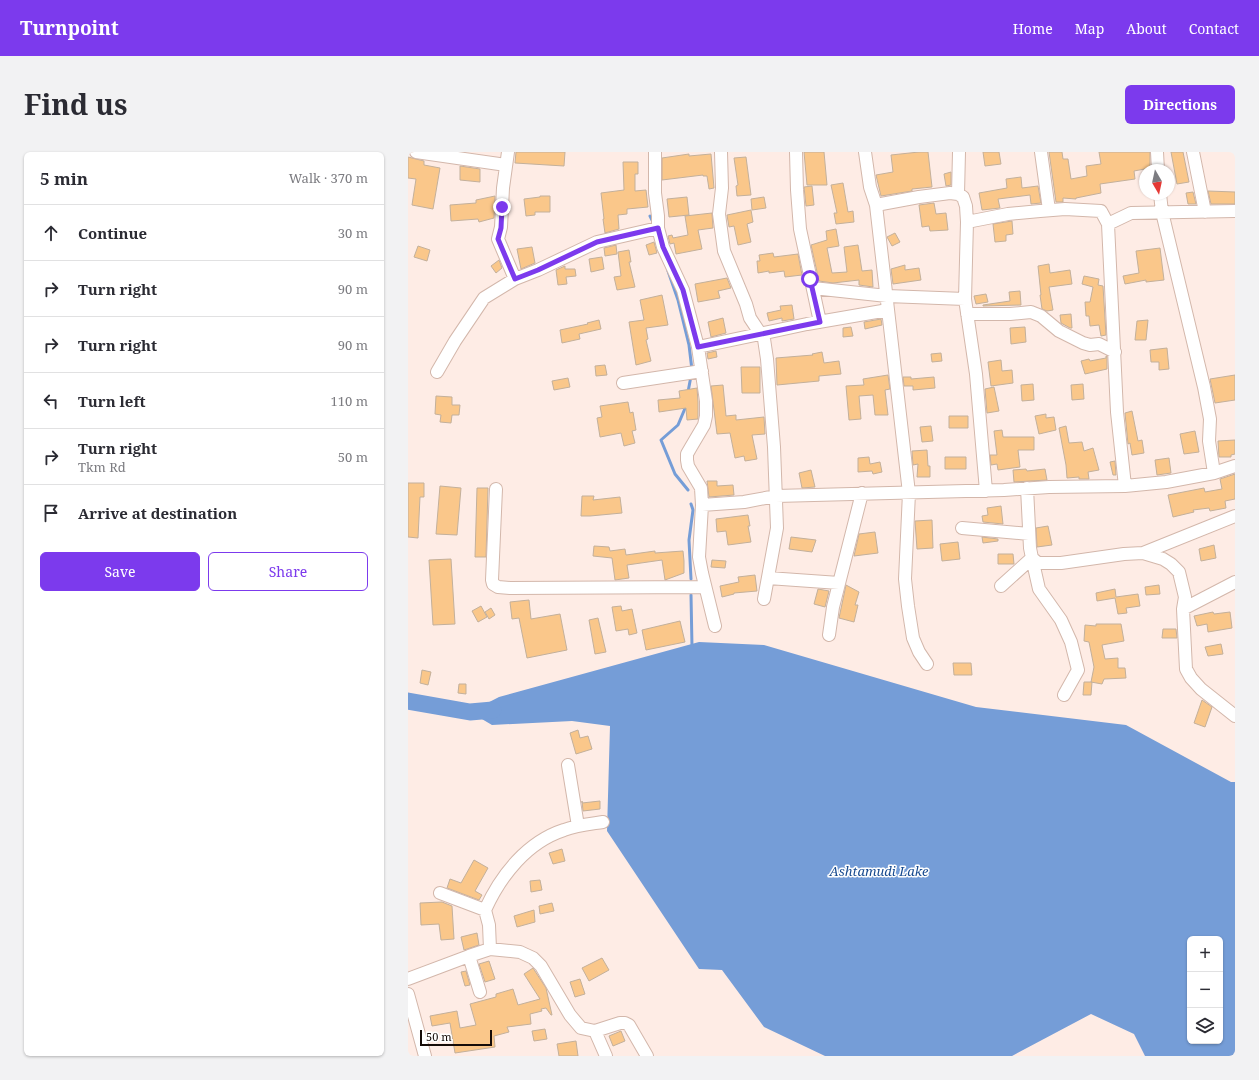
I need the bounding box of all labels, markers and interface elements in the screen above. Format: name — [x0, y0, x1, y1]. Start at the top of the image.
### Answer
text: Turnpoint — [20, 15, 119, 41]
text: Home — [1013, 19, 1053, 38]
text: Map — [1075, 19, 1104, 38]
text: About — [1126, 19, 1167, 38]
text: Contact — [1189, 19, 1239, 38]
text: Find us — [24, 85, 128, 123]
button: Directions — [1125, 85, 1235, 124]
north arrow — [1139, 164, 1175, 200]
text: 5 min — [40, 167, 88, 190]
text: Walk · 370 m — [289, 169, 368, 187]
route end — [493, 198, 511, 216]
icon: ahead — [40, 222, 62, 244]
text: Continue — [78, 223, 147, 243]
text: 30 m — [338, 224, 368, 242]
route start — [801, 270, 819, 288]
icon: right — [40, 278, 62, 300]
text: Turn right — [78, 279, 157, 299]
text: 90 m — [338, 280, 368, 298]
icon: right — [40, 334, 62, 356]
text: Turn right — [78, 335, 157, 355]
text: 90 m — [338, 336, 368, 354]
icon: left — [40, 390, 62, 412]
text: Turn left — [78, 391, 146, 411]
text: 110 m — [331, 392, 368, 410]
text: Turn right — [78, 438, 157, 458]
icon: right — [40, 446, 62, 468]
text: 50 m — [338, 448, 368, 466]
text: Tkm Rd — [78, 458, 126, 476]
icon: arrive — [40, 502, 62, 524]
text: Arrive at destination — [78, 503, 237, 523]
button: Save — [40, 552, 200, 591]
button: Share — [208, 552, 368, 591]
water label: Ashtamudi Lake — [829, 862, 929, 880]
map controls — [1187, 936, 1223, 1044]
button: + — [1187, 936, 1223, 972]
button: − — [1187, 972, 1223, 1008]
button: layers — [1187, 1008, 1223, 1044]
scale bar — [420, 1028, 492, 1047]
text: 50 m — [426, 1029, 452, 1044]

